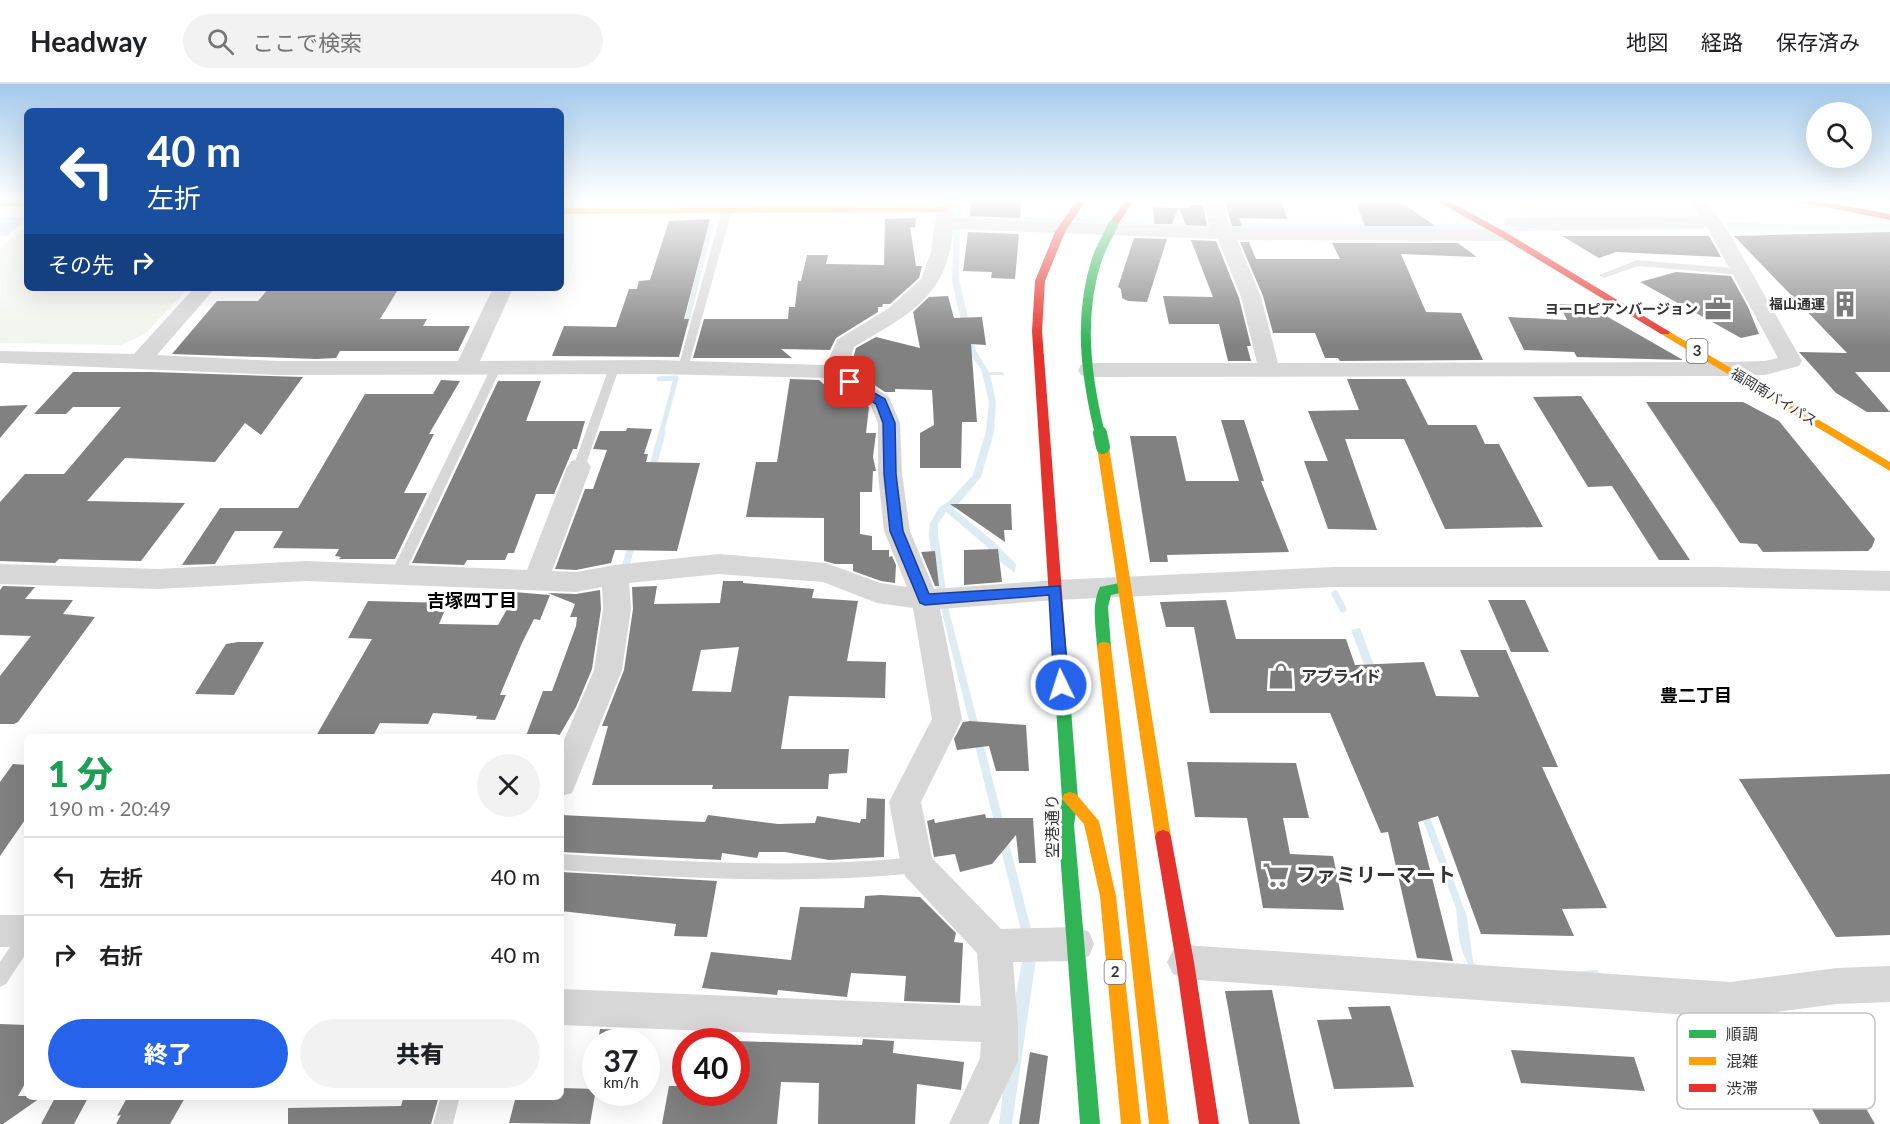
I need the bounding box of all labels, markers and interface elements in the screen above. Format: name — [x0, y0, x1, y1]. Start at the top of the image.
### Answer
search box — [183, 14, 603, 68]
text: Headway — [30, 24, 147, 58]
icon: search — [204, 25, 237, 58]
text: ここで検索 — [252, 29, 362, 56]
text: 地図 — [1626, 29, 1668, 54]
text: 経路 — [1701, 29, 1743, 54]
text: 保存済み — [1776, 29, 1860, 54]
map controls — [1806, 102, 1872, 168]
button: search — [1806, 102, 1872, 168]
text: 40 m — [147, 126, 241, 176]
icon: left — [48, 132, 126, 210]
text: 左折 — [147, 181, 201, 214]
icon: right — [126, 246, 159, 279]
text: その先 — [48, 251, 114, 278]
building icon: 福山通運 — [1830, 289, 1860, 319]
office icon: ヨーロピアンバージョン — [1703, 294, 1733, 324]
place label: 福山通運 — [1769, 295, 1825, 312]
place label: ヨーロピアンバージョン — [1545, 300, 1698, 317]
road number: 3 — [1686, 339, 1708, 363]
pin — [824, 356, 875, 407]
street label: 福岡南バイパス — [1728, 364, 1821, 429]
icon: arrive — [833, 365, 866, 398]
district label: 吉塚四丁目 — [427, 589, 517, 611]
position arrow — [1029, 653, 1093, 717]
shop icon: アプライド — [1266, 661, 1296, 691]
place label: アプライド — [1301, 666, 1381, 685]
district label: 豊二丁目 — [1660, 684, 1732, 706]
text: 1 分 — [48, 751, 113, 795]
button: close — [477, 754, 540, 817]
street label: 空港通り — [1042, 794, 1061, 858]
text: 190 m · 20:49 — [48, 796, 171, 820]
icon: left — [48, 860, 81, 893]
supermarket icon: ファミリーマート — [1261, 860, 1291, 890]
place label: ファミリーマート — [1296, 862, 1456, 886]
text: 40 m — [491, 863, 540, 890]
text: 左折 — [99, 864, 143, 891]
icon: right — [48, 938, 81, 971]
text: 40 m — [491, 941, 540, 968]
text: 右折 — [99, 942, 143, 969]
road number: 2 — [1104, 960, 1126, 984]
legend — [1677, 1013, 1875, 1109]
button: 終了 — [48, 1019, 288, 1088]
button: 共有 — [300, 1019, 540, 1088]
text: 順調 — [1726, 1024, 1758, 1043]
speed limit sign: 40 — [672, 1028, 750, 1106]
text: 37 — [604, 1042, 638, 1078]
text: 混雑 — [1726, 1051, 1758, 1070]
text: km/h — [603, 1073, 639, 1091]
text: 渋滞 — [1726, 1078, 1758, 1097]

